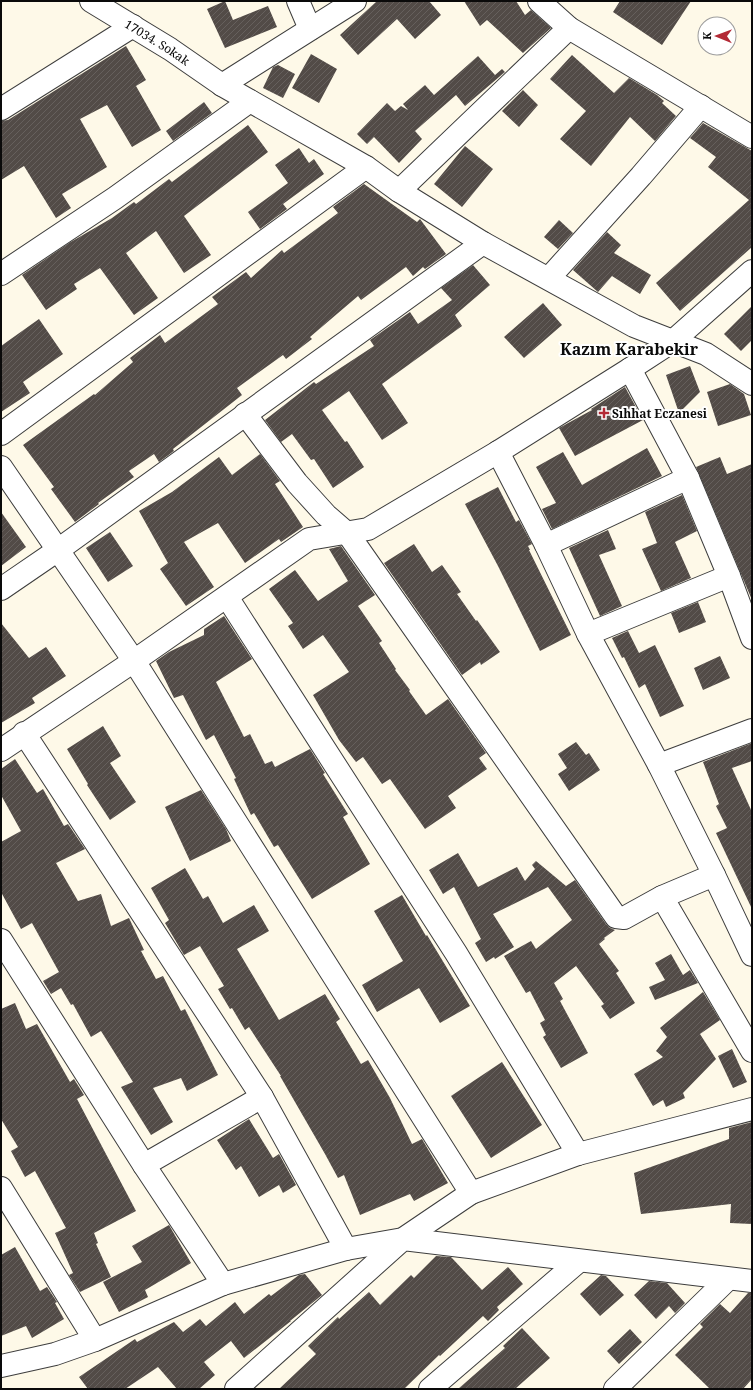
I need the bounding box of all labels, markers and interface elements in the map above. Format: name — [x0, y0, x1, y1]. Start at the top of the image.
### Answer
street label: 17034. Sokak — [122, 15, 194, 69]
north arrow — [697, 16, 737, 56]
text: K — [699, 31, 714, 40]
district label: Kazım Karabekir — [560, 338, 699, 360]
place label: Sıhhat Eczanesi — [612, 405, 708, 422]
marker: Sıhhat Eczanesi — [599, 408, 609, 418]

